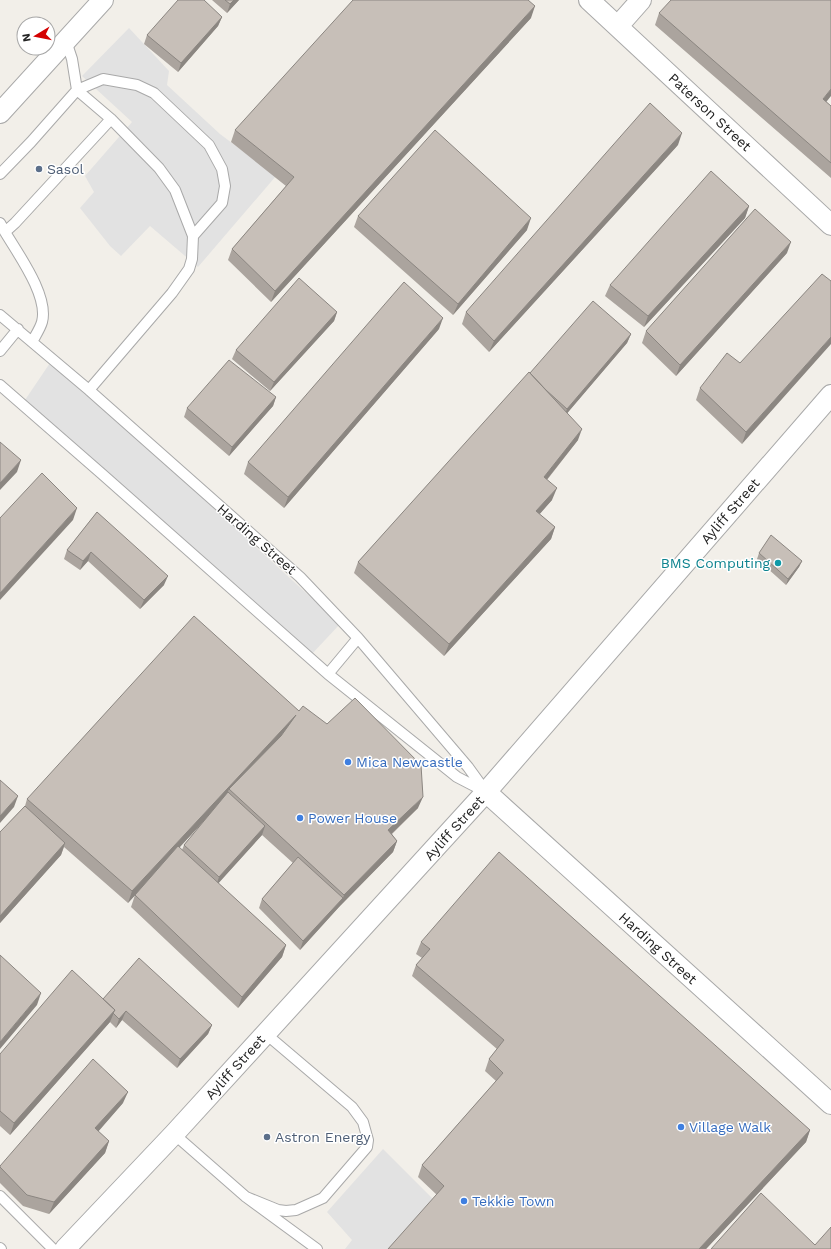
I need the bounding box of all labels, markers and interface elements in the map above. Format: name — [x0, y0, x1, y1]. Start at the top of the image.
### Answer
north arrow — [16, 16, 56, 56]
text: N — [20, 33, 34, 43]
street label: Paterson Street — [665, 70, 755, 154]
place label: Sasol — [47, 161, 85, 177]
marker: Sasol — [34, 164, 44, 174]
street label: Ayliff Street — [697, 475, 763, 547]
street label: Harding Street — [214, 500, 300, 578]
place label: BMS Computing — [661, 555, 771, 571]
marker: BMS Computing — [773, 558, 783, 568]
place label: Mica Newcastle — [356, 754, 463, 770]
marker: Mica Newcastle — [343, 757, 353, 767]
street label: Ayliff Street — [421, 792, 487, 864]
place label: Power House — [308, 810, 397, 826]
marker: Power House — [295, 813, 305, 823]
street label: Harding Street — [616, 909, 700, 987]
street label: Ayliff Street — [202, 1031, 268, 1103]
place label: Village Walk — [689, 1119, 771, 1135]
marker: Village Walk — [676, 1122, 686, 1132]
place label: Astron Energy — [275, 1129, 371, 1145]
marker: Astron Energy — [262, 1132, 272, 1142]
place label: Tekkie Town — [472, 1193, 555, 1209]
marker: Tekkie Town — [459, 1196, 469, 1206]

